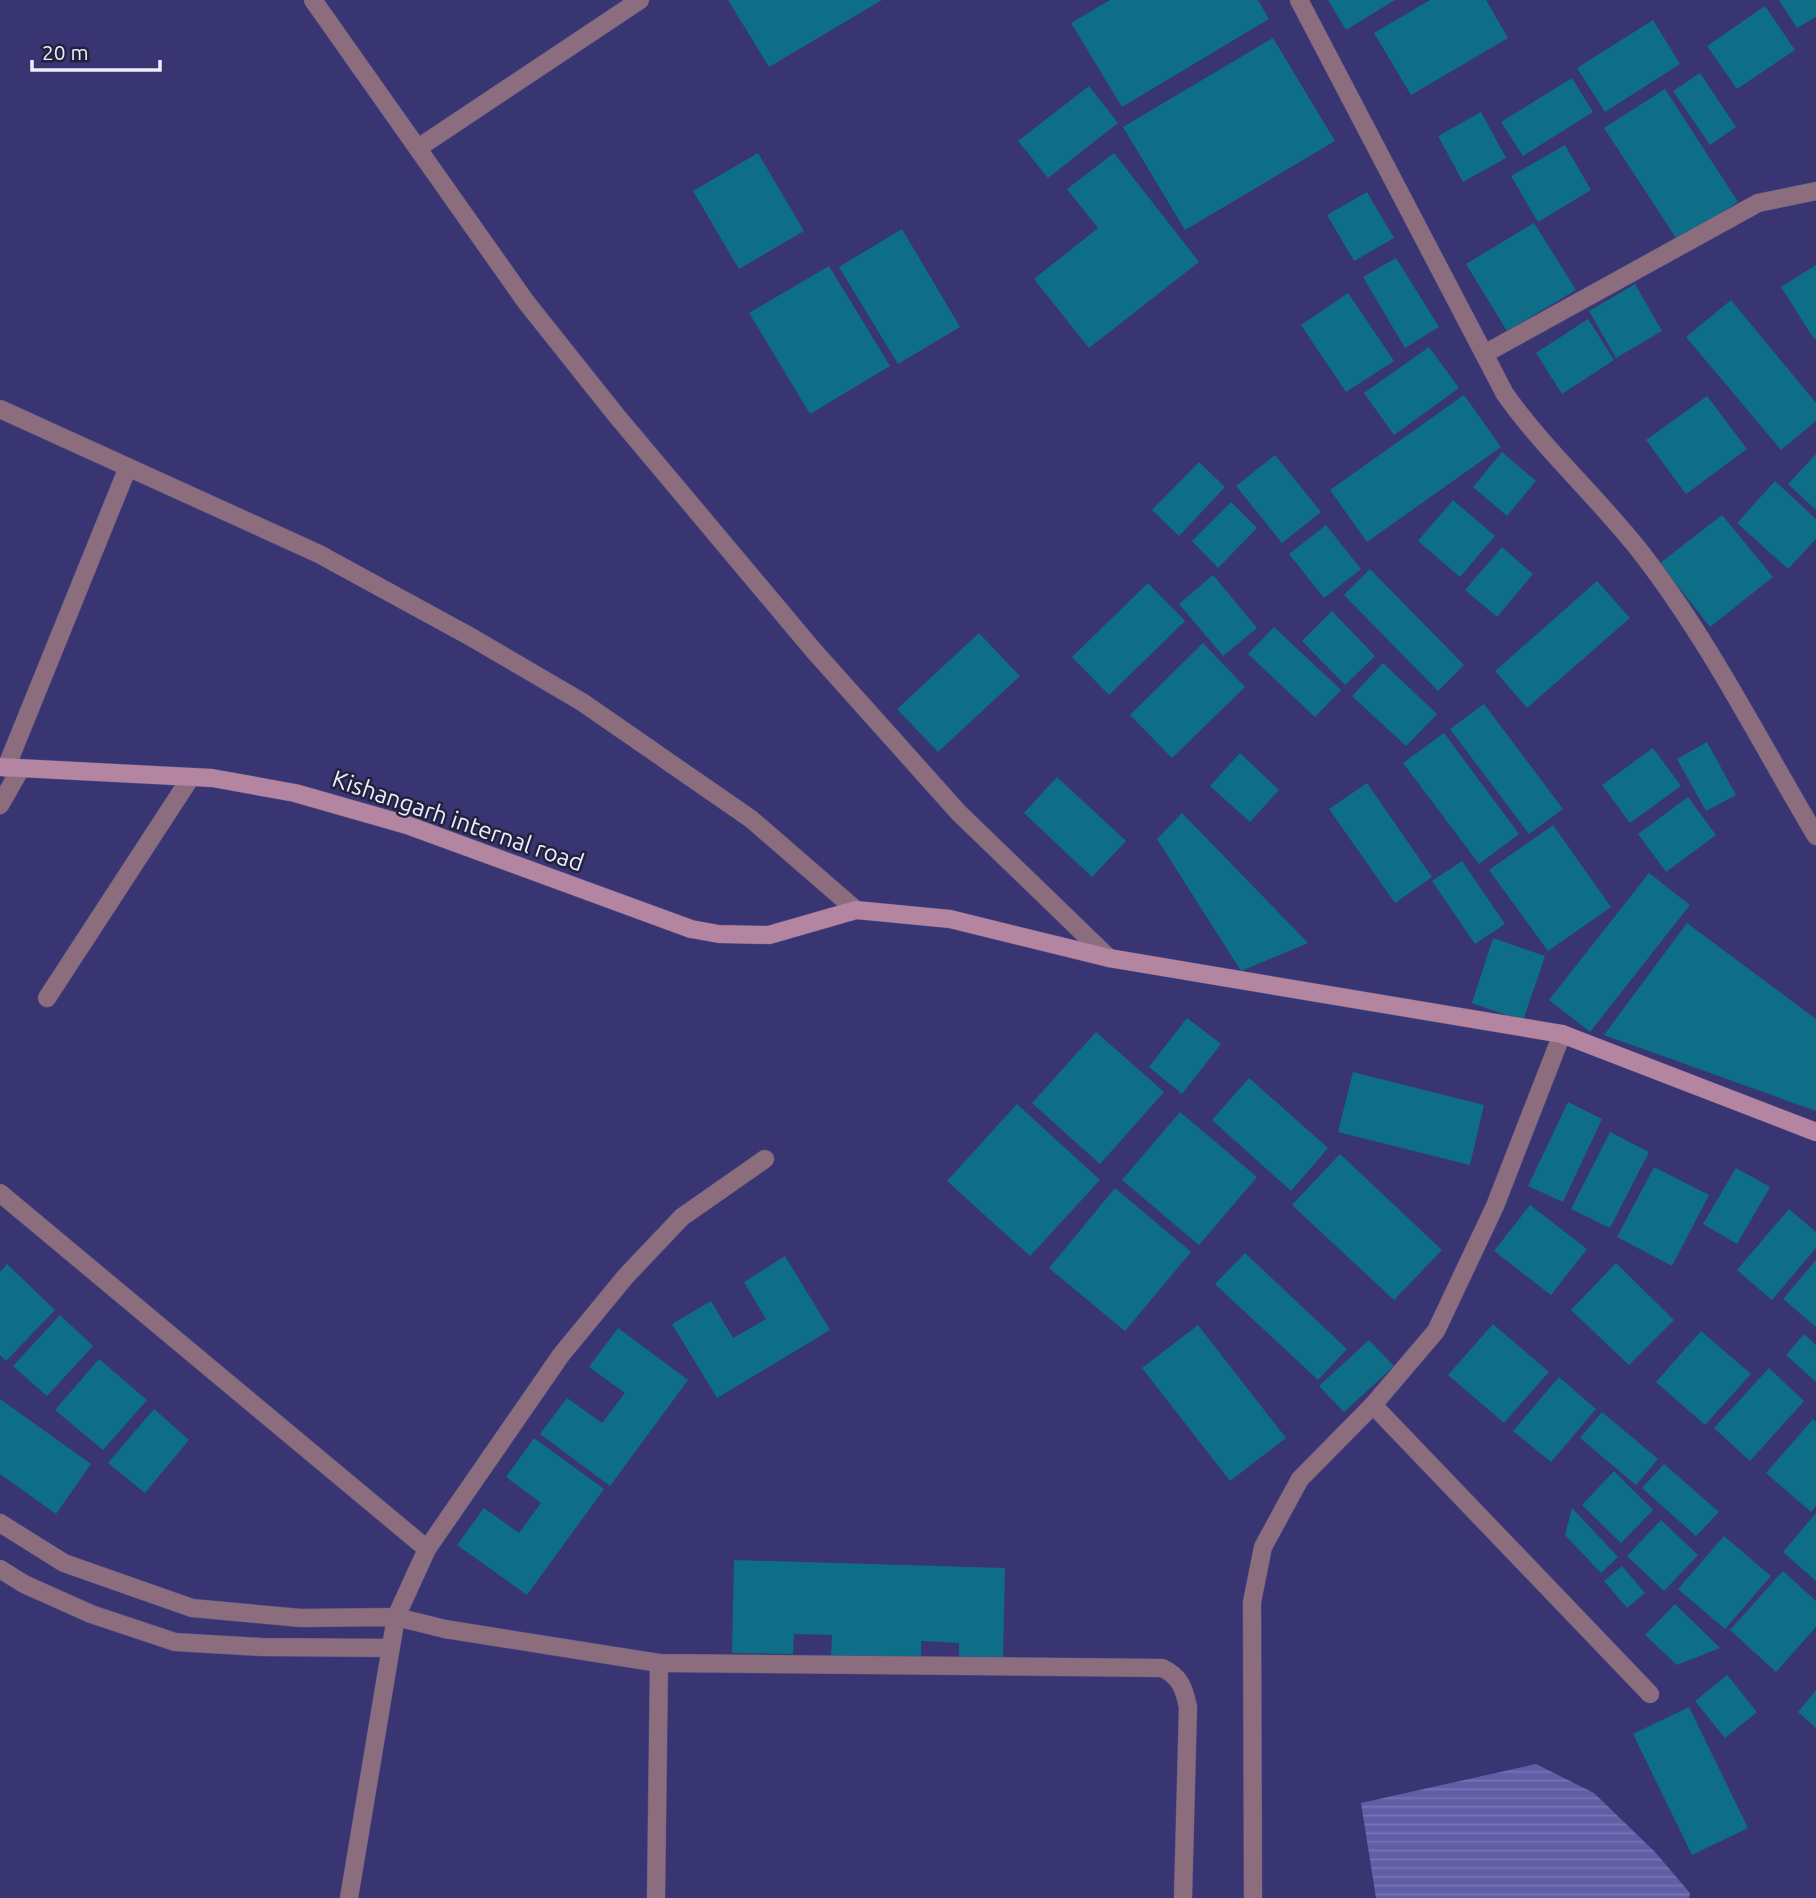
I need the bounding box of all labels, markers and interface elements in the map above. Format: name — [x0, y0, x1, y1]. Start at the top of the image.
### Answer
scale bar — [32, 28, 159, 72]
text: 20 m — [42, 40, 89, 64]
street label: Kishangarh internal road — [329, 765, 587, 876]

